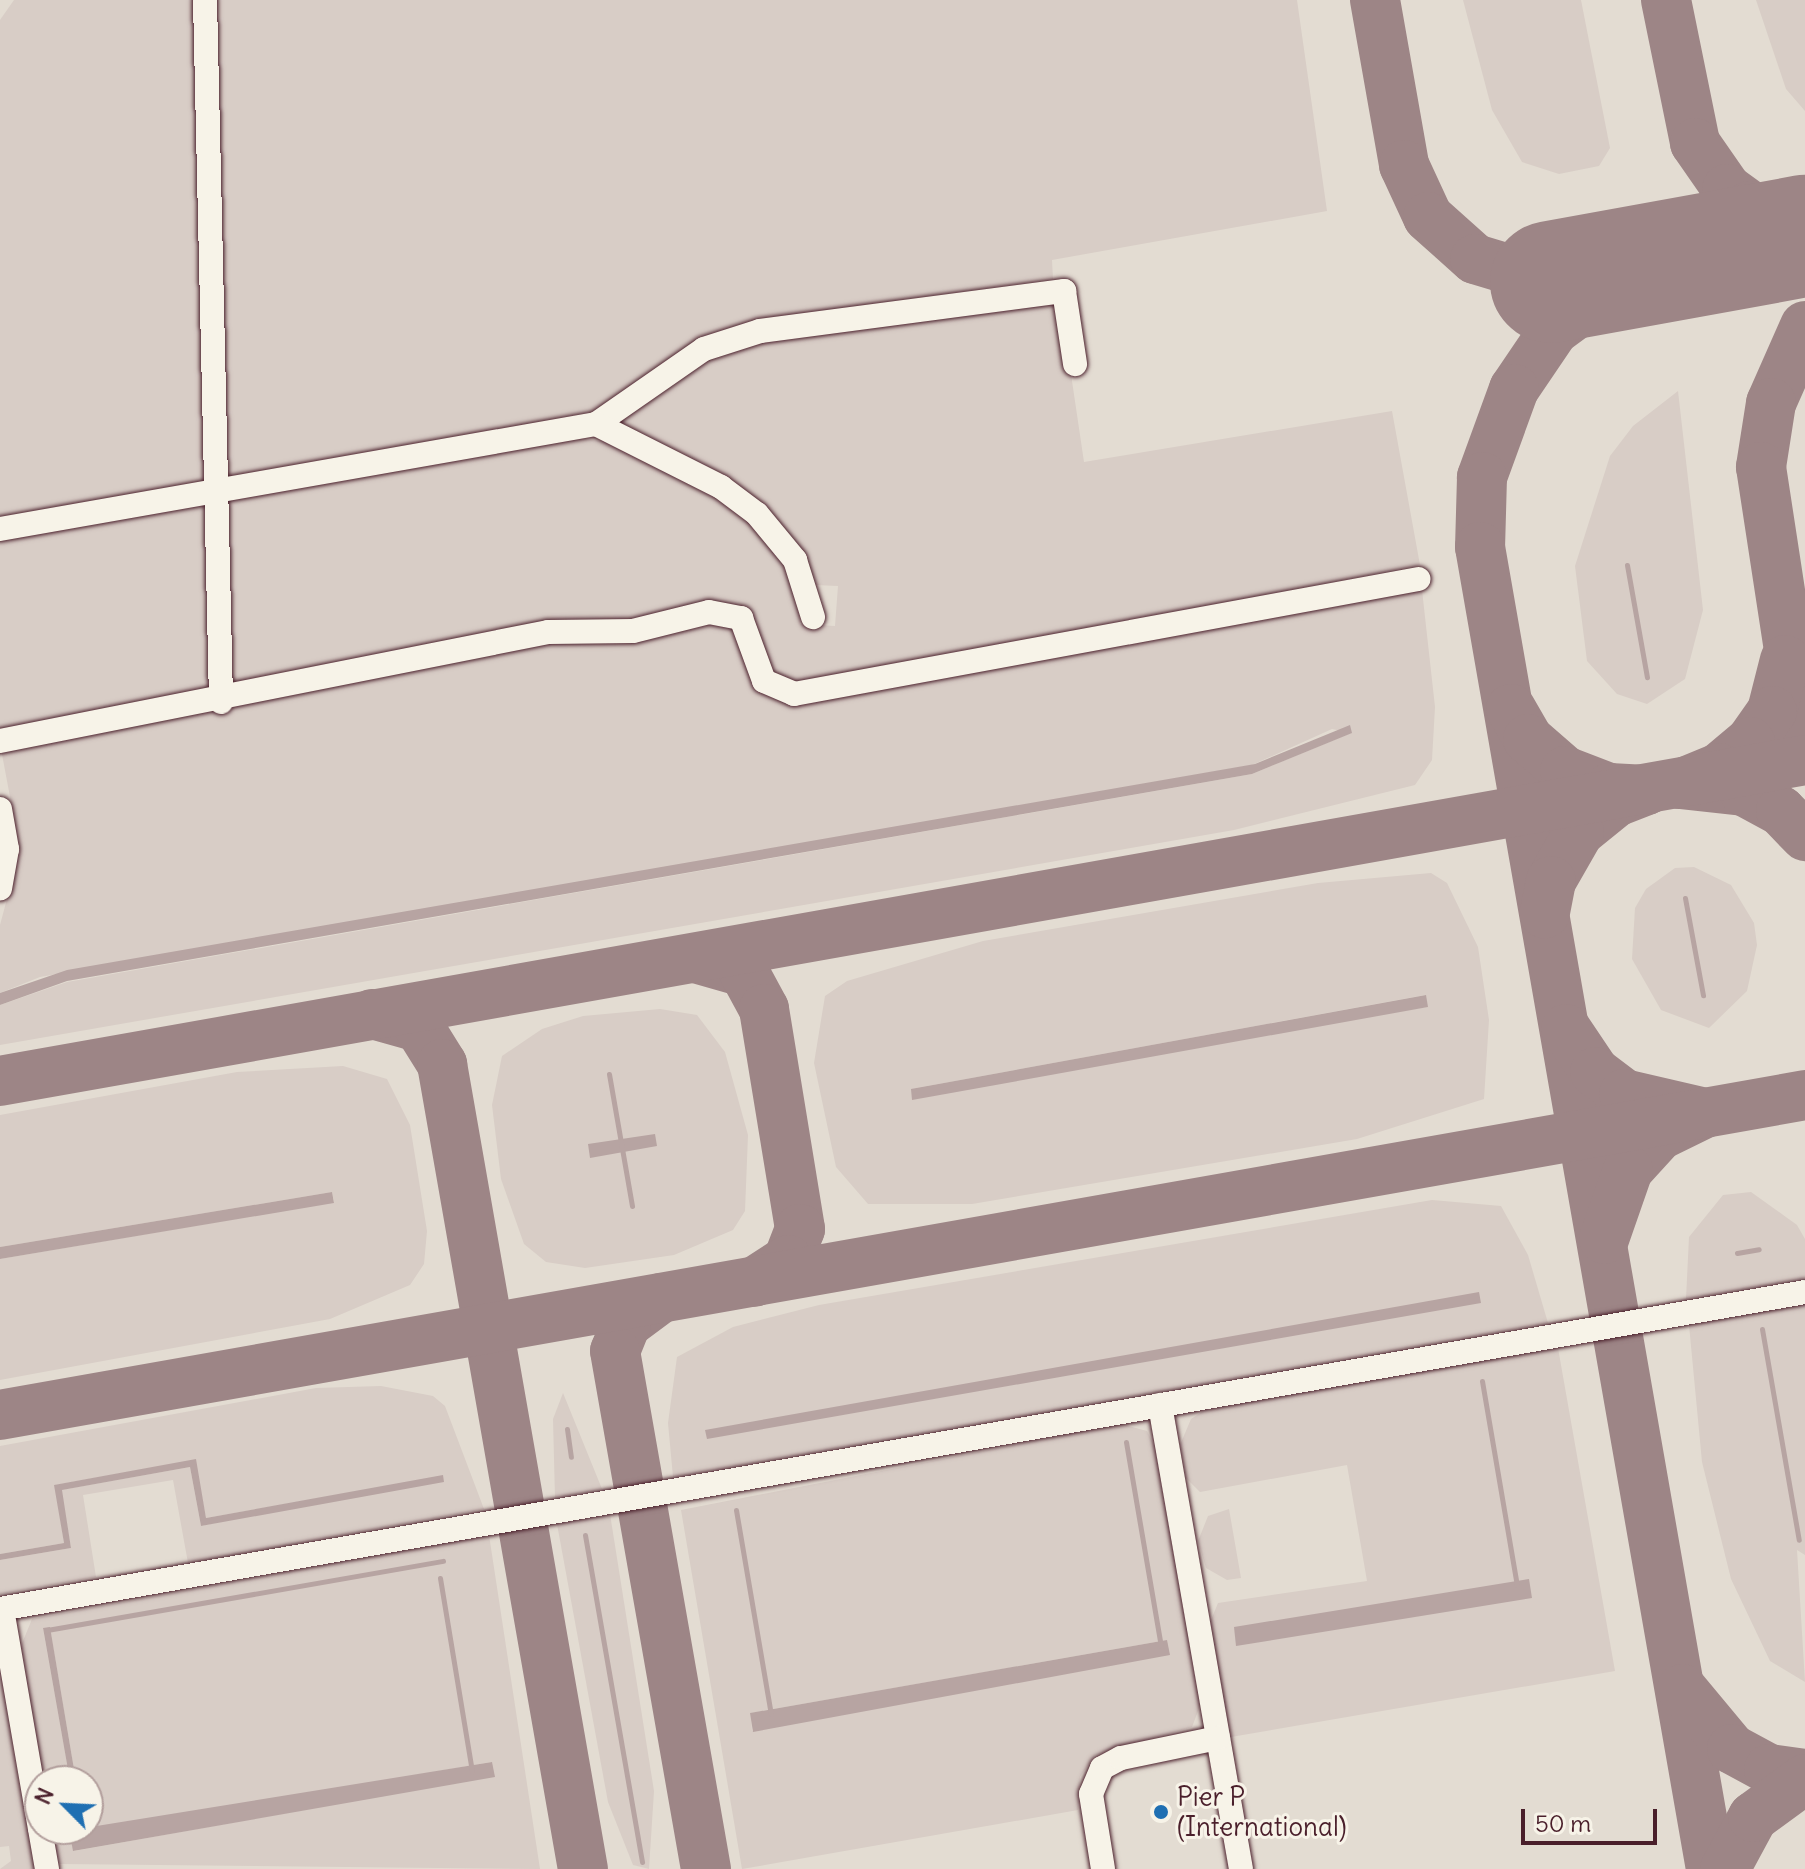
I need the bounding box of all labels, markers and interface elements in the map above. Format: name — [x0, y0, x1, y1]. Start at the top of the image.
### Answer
north arrow — [24, 1765, 104, 1845]
place label: Pier P (International) — [1177, 1781, 1347, 1842]
text: N — [28, 1783, 60, 1809]
scale bar — [1525, 1793, 1661, 1843]
marker: Pier P (International) — [1152, 1803, 1170, 1821]
text: 50 m — [1535, 1808, 1591, 1838]

